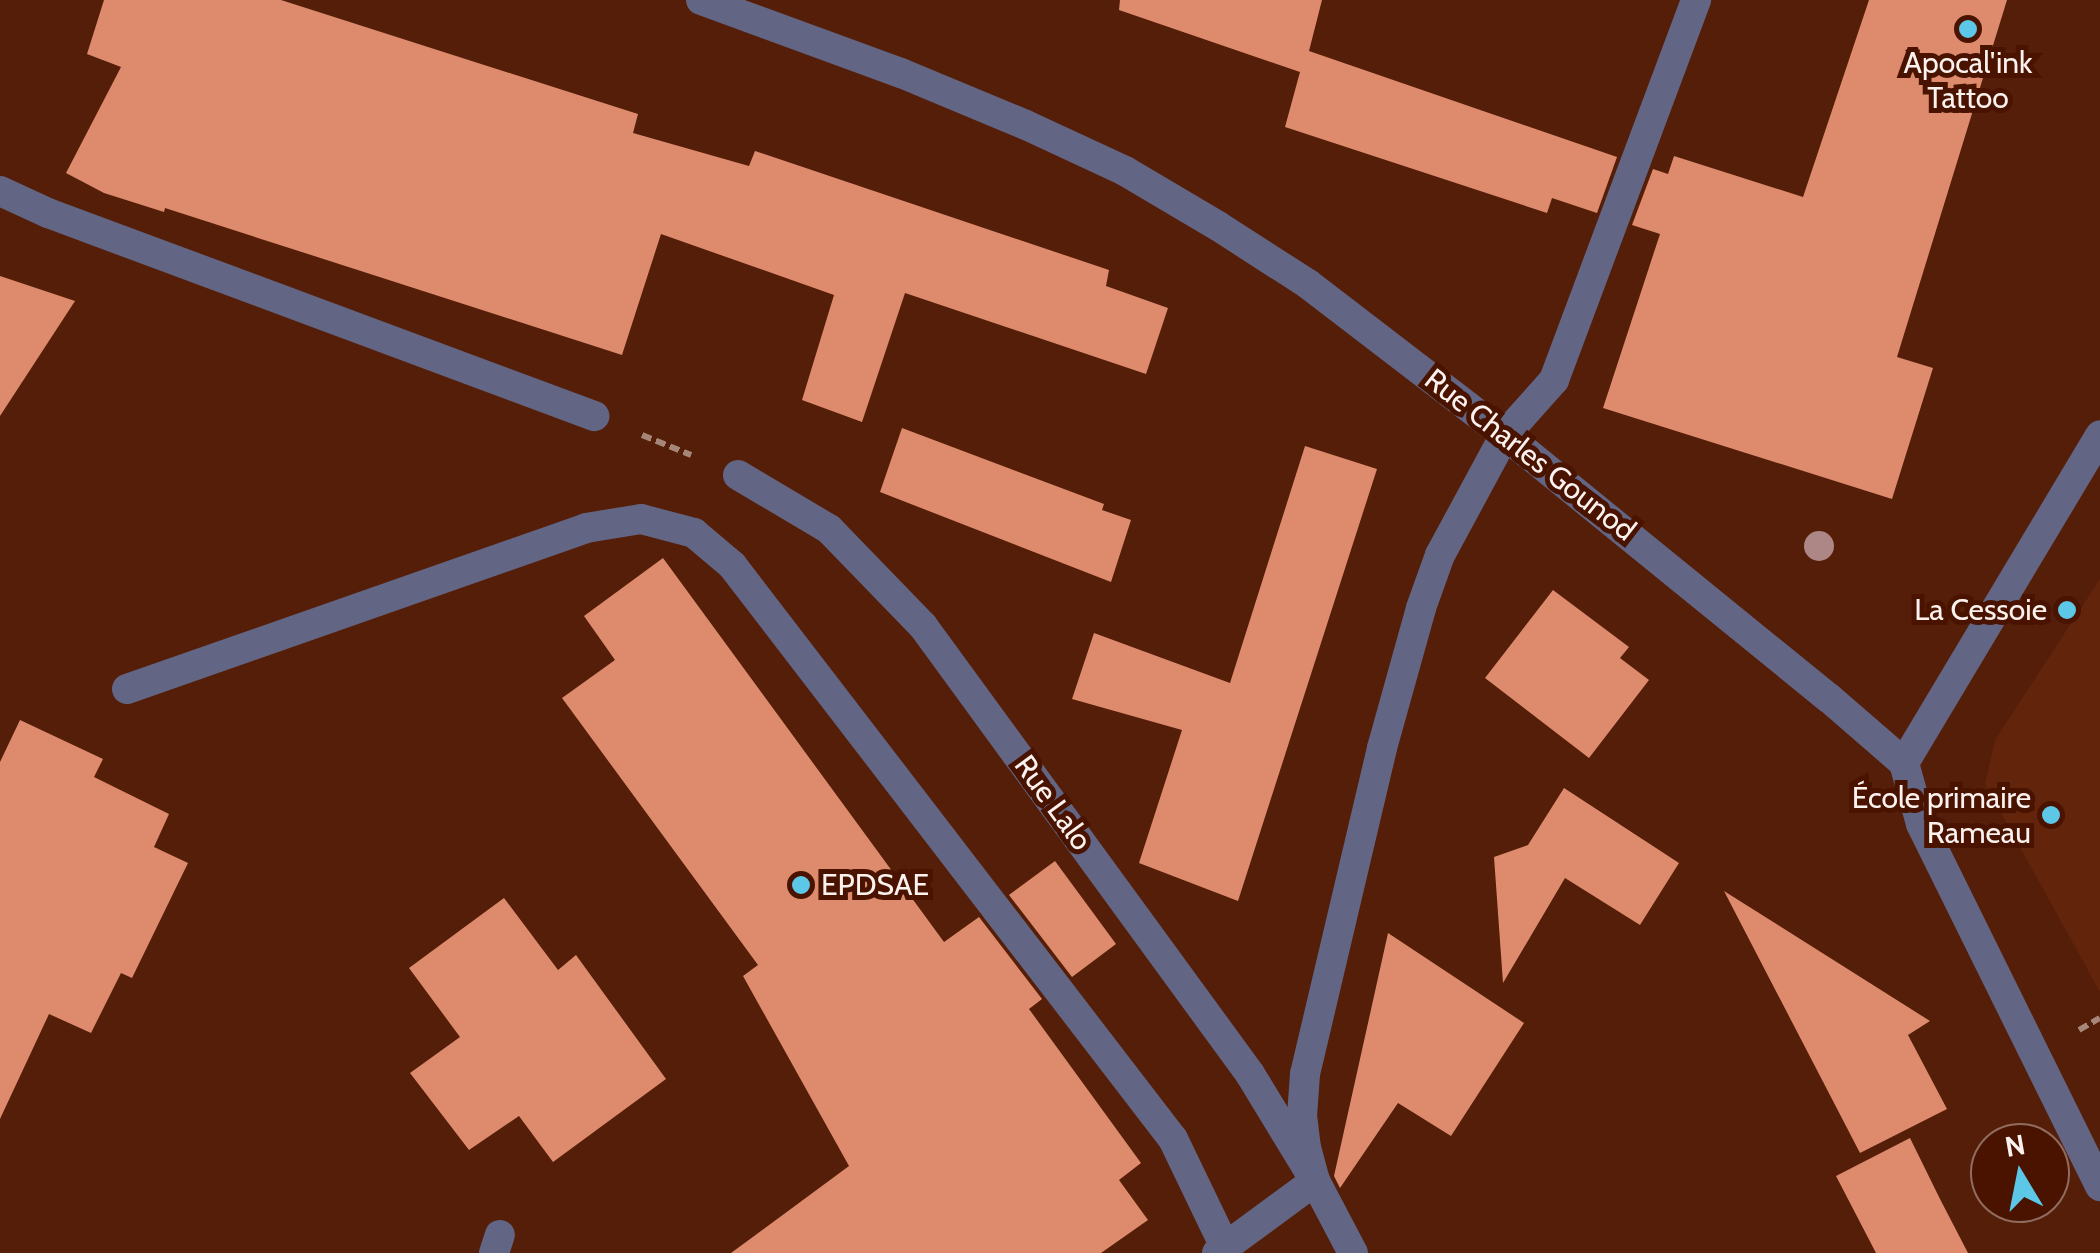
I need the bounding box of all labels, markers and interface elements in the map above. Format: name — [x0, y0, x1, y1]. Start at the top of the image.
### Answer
marker: Apocal'ink Tattoo — [1957, 18, 1979, 40]
place label: Apocal'ink Tattoo — [1903, 45, 2033, 116]
street label: Rue Charles Gounod — [1417, 361, 1643, 549]
place label: La Cessoie — [1914, 592, 2047, 628]
marker: La Cessoie — [2056, 599, 2078, 621]
street label: Rue Lalo — [1007, 749, 1099, 857]
place label: École primaire Rameau — [1852, 780, 2031, 850]
marker: École primaire Rameau — [2040, 804, 2062, 826]
place label: EPDSAE — [821, 867, 929, 903]
marker: EPDSAE — [790, 874, 812, 896]
north arrow — [1970, 1123, 2070, 1223]
text: N — [2002, 1127, 2028, 1164]

